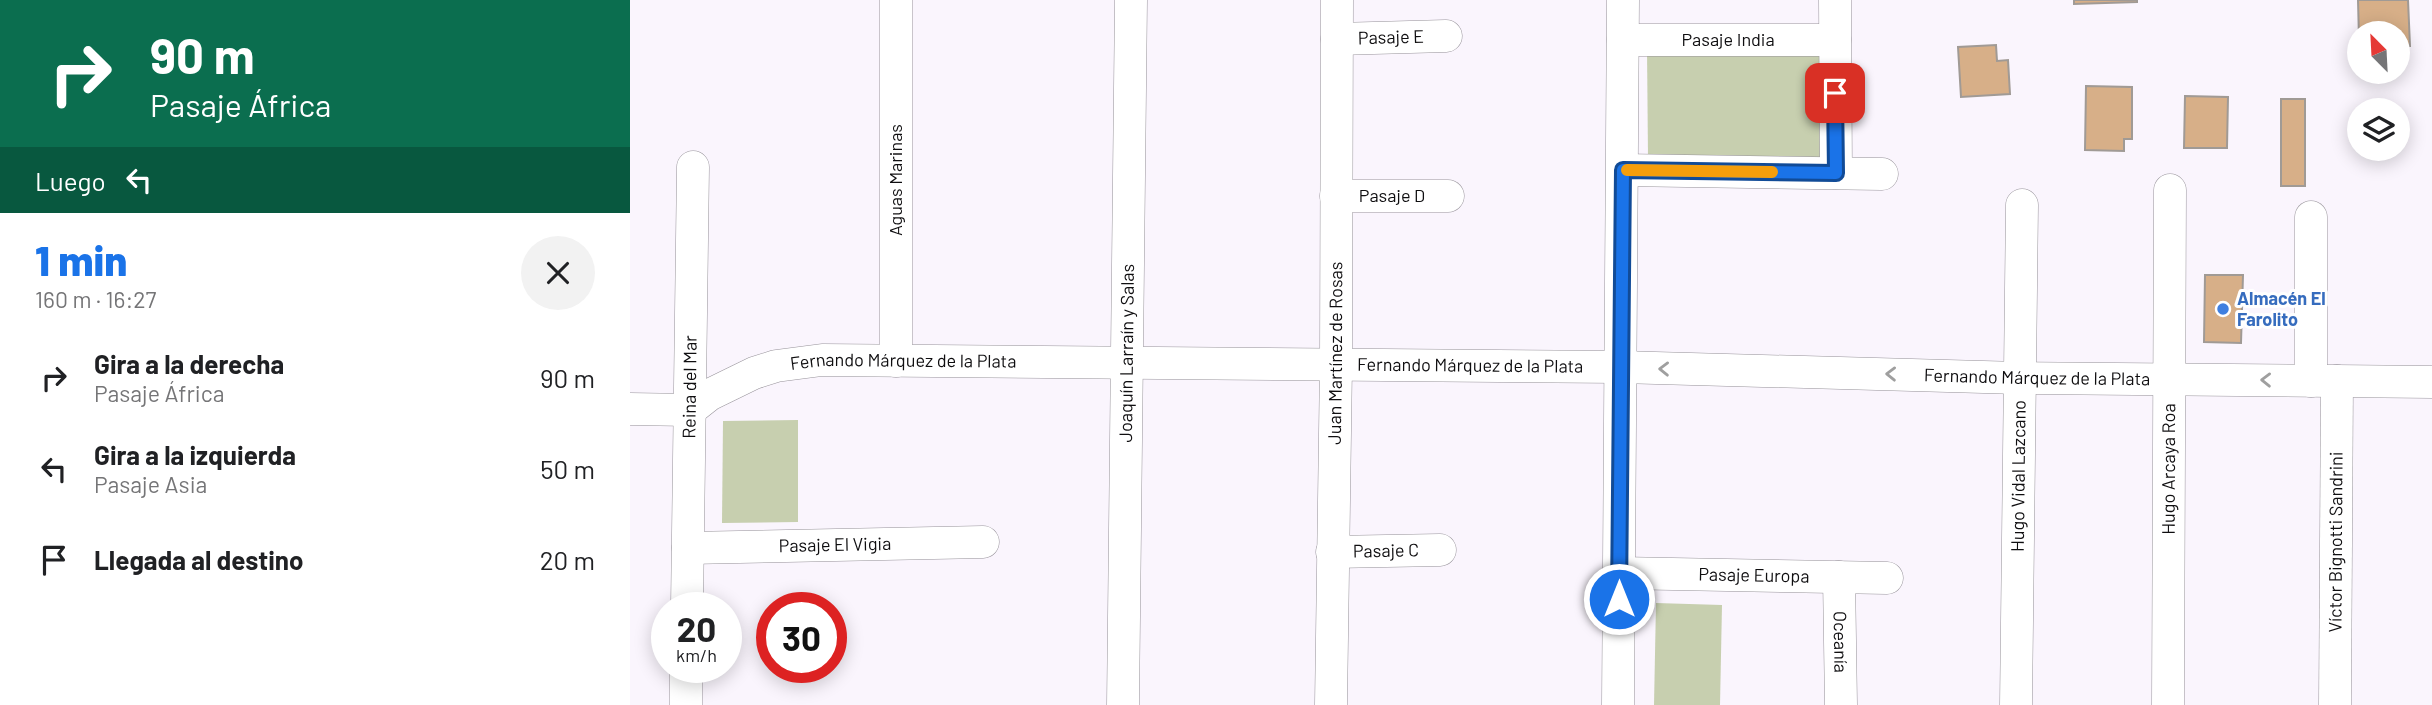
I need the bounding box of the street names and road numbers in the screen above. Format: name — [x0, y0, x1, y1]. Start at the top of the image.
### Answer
street label: Pasaje E — [1358, 25, 1424, 48]
street label: Pasaje India — [1681, 28, 1775, 50]
street label: Aguas Marinas — [884, 124, 906, 236]
street label: Pasaje D — [1359, 184, 1425, 206]
street label: Juan Martínez de Rosas — [1323, 261, 1346, 445]
street label: Joaquín Larraín y Salas — [1114, 264, 1138, 442]
street label: Reina del Mar — [677, 335, 701, 439]
street label: Fernando Márquez de la Plata — [789, 348, 1016, 374]
street label: Fernando Márquez de la Plata — [1357, 353, 1583, 377]
street label: Fernando Márquez de la Plata — [1924, 363, 2150, 389]
street label: Hugo Vidal Lazcano — [2006, 400, 2030, 552]
street label: Hugo Arcaya Roa — [2157, 403, 2179, 535]
street label: Víctor Bignotti Sandrini — [2323, 452, 2347, 632]
street label: Pasaje El Vigia — [778, 532, 891, 556]
street label: Pasaje C — [1353, 538, 1419, 562]
street label: Pasaje Europa — [1698, 562, 1810, 587]
street label: Oceanía — [1830, 611, 1852, 673]

